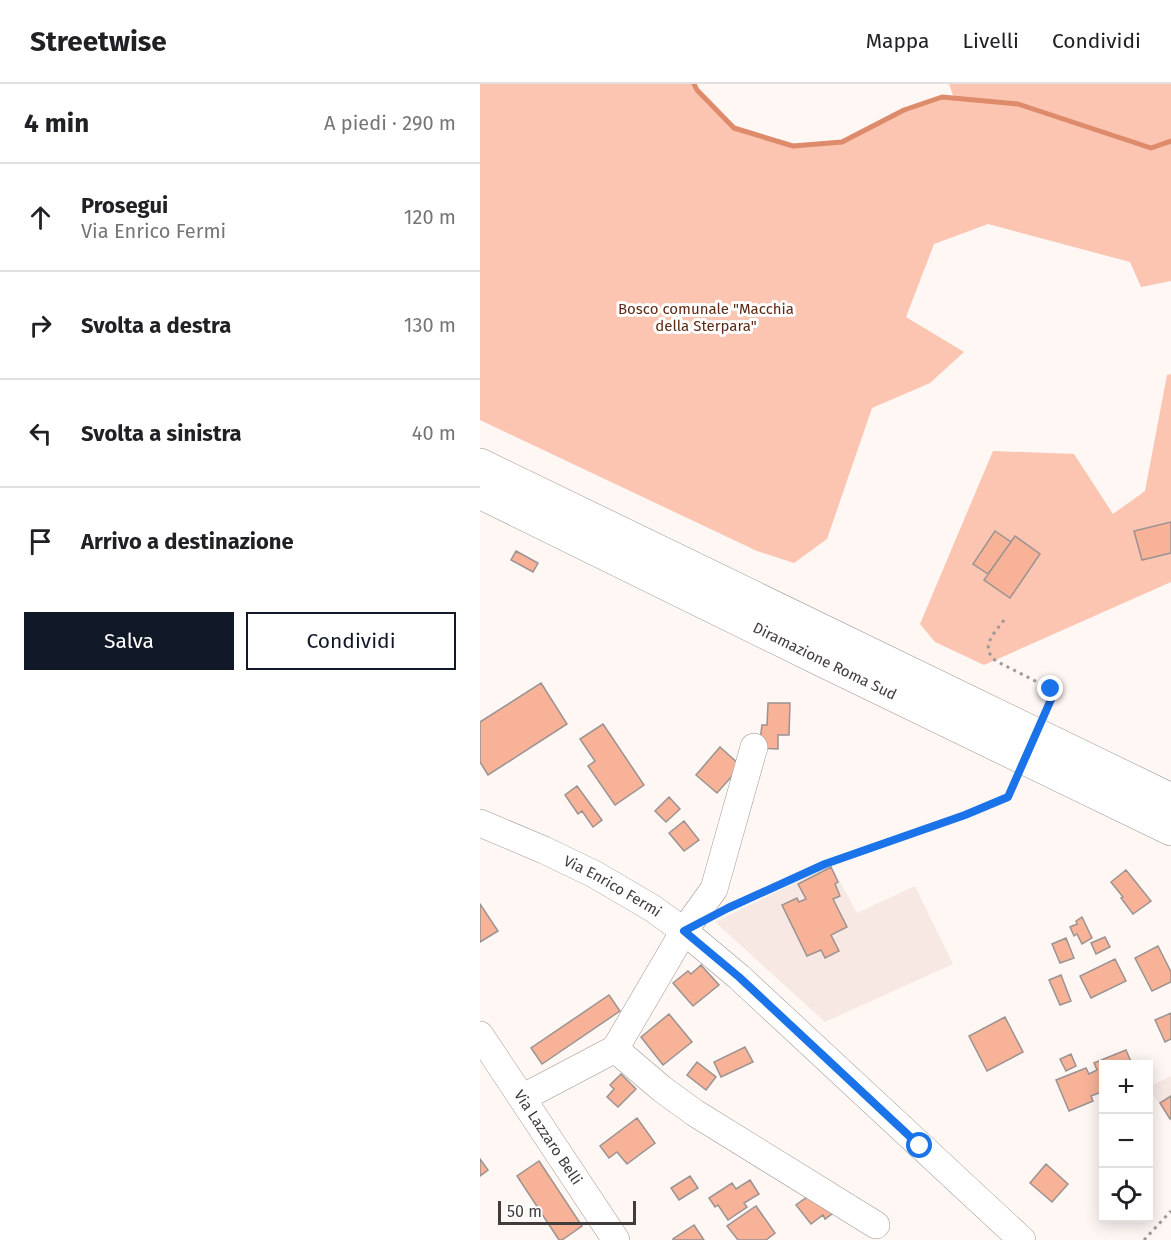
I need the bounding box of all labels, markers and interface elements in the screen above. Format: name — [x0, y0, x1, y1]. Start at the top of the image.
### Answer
text: Streetwise — [30, 25, 167, 58]
text: Mappa — [866, 28, 930, 54]
text: Livelli — [963, 28, 1019, 54]
text: Condividi — [1052, 28, 1141, 54]
text: 4 min — [24, 108, 89, 139]
text: A piedi · 290 m — [324, 111, 456, 135]
text: Prosegui — [81, 192, 168, 219]
icon: ahead — [24, 201, 57, 234]
text: 120 m — [404, 205, 456, 229]
text: Via Enrico Fermi — [81, 219, 226, 243]
park label: Bosco comunale "Macchia della Sterpara" — [618, 300, 794, 335]
icon: right — [24, 309, 57, 342]
text: Svolta a destra — [81, 312, 231, 339]
text: 130 m — [404, 313, 456, 337]
icon: left — [24, 417, 57, 450]
text: Svolta a sinistra — [81, 420, 242, 447]
text: 40 m — [412, 421, 456, 445]
icon: arrive — [24, 525, 57, 558]
text: Arrivo a destinazione — [81, 528, 294, 555]
button: Salva — [24, 612, 234, 670]
button: Condividi — [246, 612, 456, 670]
street label: Diramazione Roma Sud — [750, 619, 899, 704]
route end — [1037, 675, 1063, 701]
street label: Via Enrico Fermi — [561, 852, 665, 921]
map controls — [1099, 1060, 1153, 1222]
button: + — [1099, 1060, 1153, 1114]
street label: Via Lazzaro Belli — [510, 1087, 586, 1188]
button: − — [1099, 1114, 1153, 1168]
route start — [906, 1132, 932, 1158]
button: locate — [1099, 1168, 1153, 1222]
scale bar — [498, 1198, 636, 1226]
text: 50 m — [507, 1202, 542, 1221]

